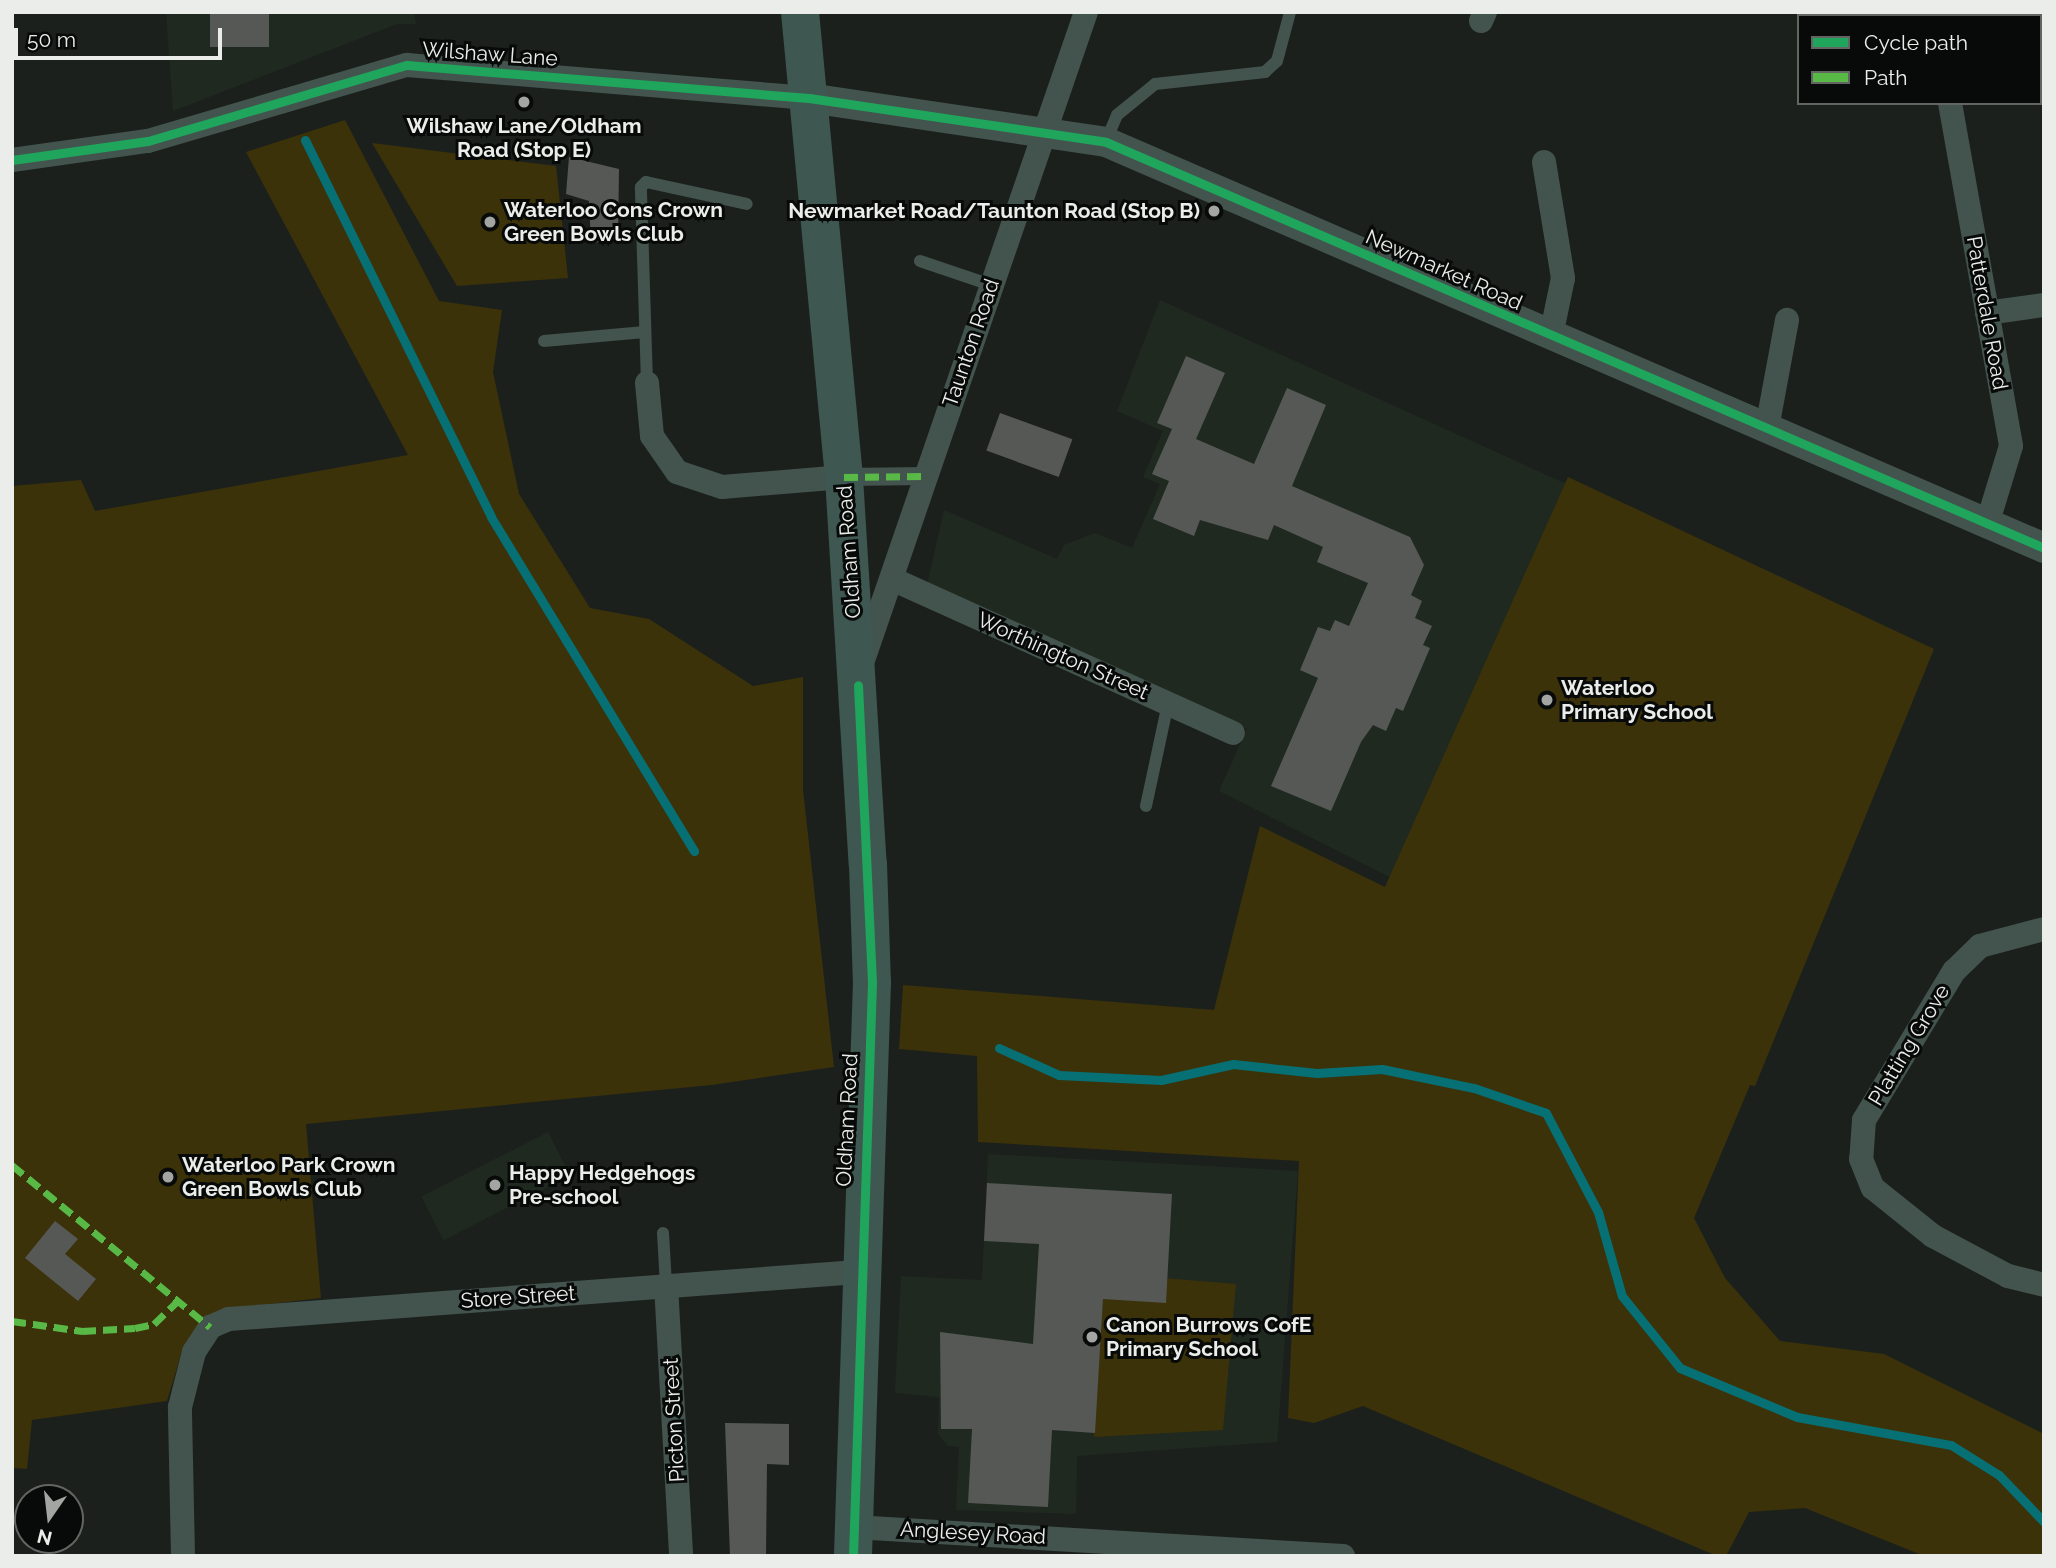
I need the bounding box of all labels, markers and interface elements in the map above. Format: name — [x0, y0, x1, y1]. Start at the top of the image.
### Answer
scale bar — [18, 14, 226, 58]
legend — [1797, 14, 2042, 105]
text: 50 m — [27, 27, 76, 52]
text: Cycle path — [1864, 30, 1968, 55]
street label: Wilshaw Lane — [421, 37, 559, 71]
text: Path — [1864, 65, 1908, 90]
marker: Wilshaw Lane/Oldham Road (Stop E) — [516, 94, 532, 110]
place label: Wilshaw Lane/Oldham Road (Stop E) — [406, 113, 642, 163]
place label: Waterloo Cons Crown Green Bowls Club — [504, 197, 723, 247]
place label: Newmarket Road/Taunton Road (Stop B) — [788, 198, 1200, 224]
marker: Newmarket Road/Taunton Road (Stop B) — [1206, 203, 1222, 219]
marker: Waterloo Cons Crown Green Bowls Club — [482, 214, 498, 230]
street label: Newmarket Road — [1362, 224, 1526, 316]
street label: Patterdale Road — [1961, 234, 2013, 392]
street label: Taunton Road — [937, 276, 1005, 410]
street label: Oldham Road — [832, 485, 866, 619]
street label: Worthington Street — [974, 607, 1152, 705]
place label: Waterloo Primary School — [1561, 675, 1713, 725]
marker: Waterloo Primary School — [1539, 692, 1555, 708]
street label: Platting Grove — [1863, 980, 1955, 1110]
street label: Oldham Road — [831, 1053, 863, 1187]
place label: Waterloo Park Crown Green Bowls Club — [182, 1152, 396, 1202]
place label: Happy Hedgehogs Pre-school — [509, 1160, 696, 1210]
marker: Waterloo Park Crown Green Bowls Club — [160, 1169, 176, 1185]
marker: Happy Hedgehogs Pre-school — [487, 1177, 503, 1193]
street label: Store Street — [460, 1280, 576, 1314]
place label: Canon Burrows CofE Primary School — [1106, 1312, 1311, 1362]
marker: Canon Burrows CofE Primary School — [1084, 1329, 1100, 1345]
street label: Picton Street — [658, 1357, 690, 1483]
north arrow — [14, 1484, 84, 1554]
street label: Anglesey Road — [899, 1517, 1047, 1549]
text: N — [35, 1525, 54, 1550]

